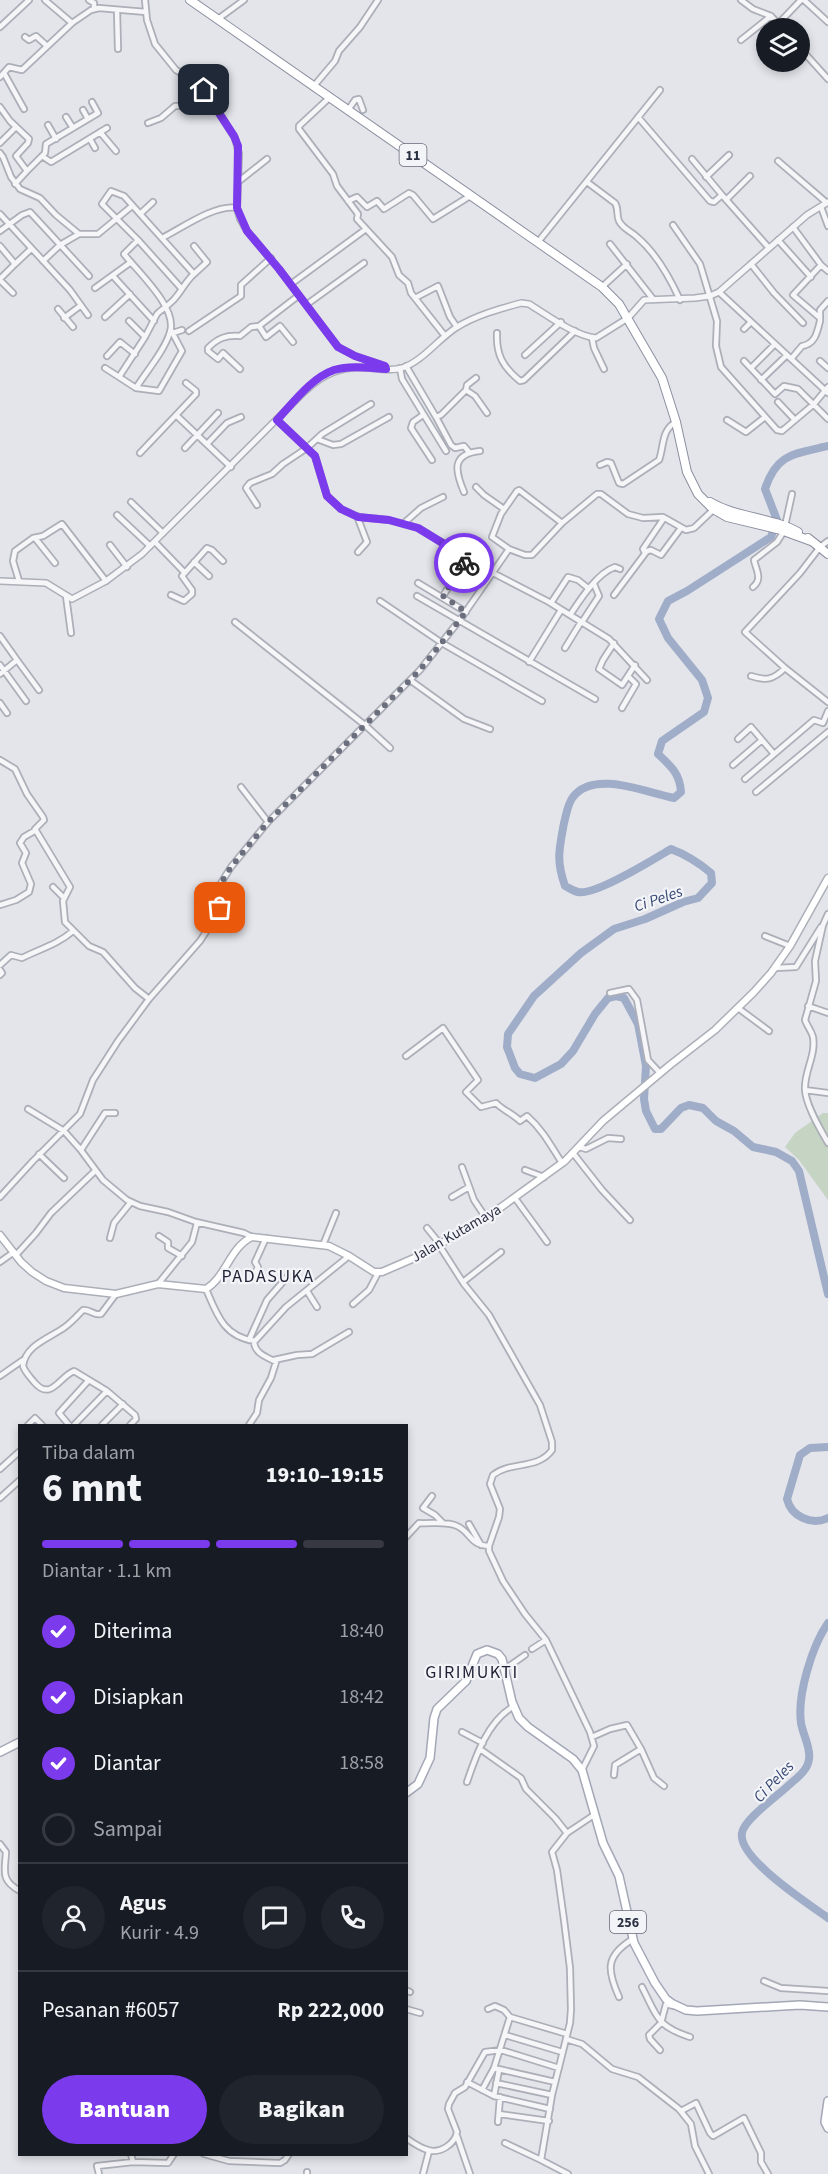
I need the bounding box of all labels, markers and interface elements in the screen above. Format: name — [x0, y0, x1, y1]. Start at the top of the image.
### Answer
map controls — [756, 18, 810, 72]
button: layers — [756, 18, 810, 72]
pin — [178, 64, 229, 115]
icon: home — [187, 73, 220, 106]
road number: 11 — [400, 144, 426, 166]
courier — [434, 533, 494, 593]
icon: bike — [448, 547, 481, 580]
water label: Ci Peles — [631, 880, 686, 918]
pin — [194, 882, 245, 933]
icon: bag — [203, 891, 236, 924]
street label: Jalan Kutamaya — [407, 1199, 505, 1268]
district label: PADASUKA — [221, 1264, 315, 1289]
text: Tiba dalam — [42, 1439, 135, 1467]
text: 19:10–19:15 — [266, 1459, 384, 1491]
text: 6 mnt — [42, 1461, 142, 1517]
text: Diantar · 1.1 km — [42, 1557, 172, 1585]
icon: check — [42, 1615, 75, 1648]
text: Diterima — [93, 1615, 172, 1647]
text: 18:40 — [339, 1617, 384, 1645]
district label: GIRIMUKTI — [425, 1660, 519, 1685]
icon: check — [42, 1681, 75, 1714]
text: Disiapkan — [93, 1681, 184, 1713]
text: 18:42 — [339, 1683, 384, 1711]
icon: check — [42, 1747, 75, 1780]
text: Diantar — [93, 1747, 161, 1779]
text: 18:58 — [339, 1749, 384, 1777]
water label: Ci Peles — [748, 1756, 799, 1807]
text: Sampai — [93, 1813, 162, 1845]
button: person — [42, 1886, 105, 1949]
button: chat — [243, 1886, 306, 1949]
button: phone — [321, 1886, 384, 1949]
text: Agus — [120, 1887, 167, 1919]
road number: 256 — [610, 1911, 646, 1933]
text: Kurir · 4.9 — [120, 1919, 199, 1947]
text: Pesanan #6057 — [42, 1994, 179, 2026]
text: Rp 222,000 — [277, 1994, 384, 2026]
button: Bantuan — [42, 2075, 207, 2144]
button: Bagikan — [219, 2075, 384, 2144]

